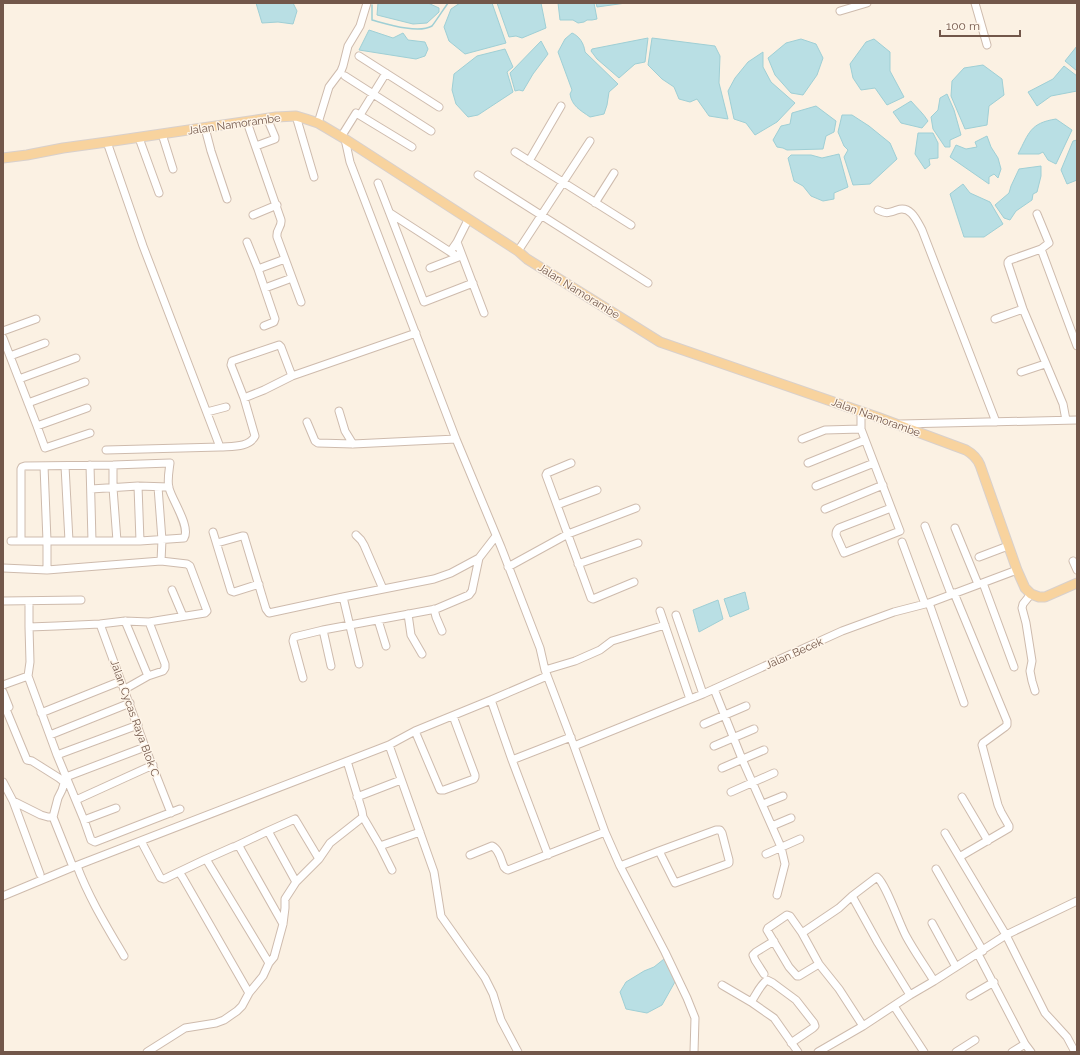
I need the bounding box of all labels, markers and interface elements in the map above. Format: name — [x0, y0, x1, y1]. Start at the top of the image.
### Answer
scale bar — [940, 12, 1020, 38]
text: 100 m — [946, 19, 980, 33]
street label: Jalan Namorambe — [187, 111, 282, 137]
street label: Jalan Namorambe — [536, 261, 622, 322]
street label: Jalan Namorambe — [830, 395, 923, 440]
street label: Jalan Becek — [763, 635, 825, 672]
street label: Jalan Cycas Raya Blok C — [107, 658, 162, 779]

